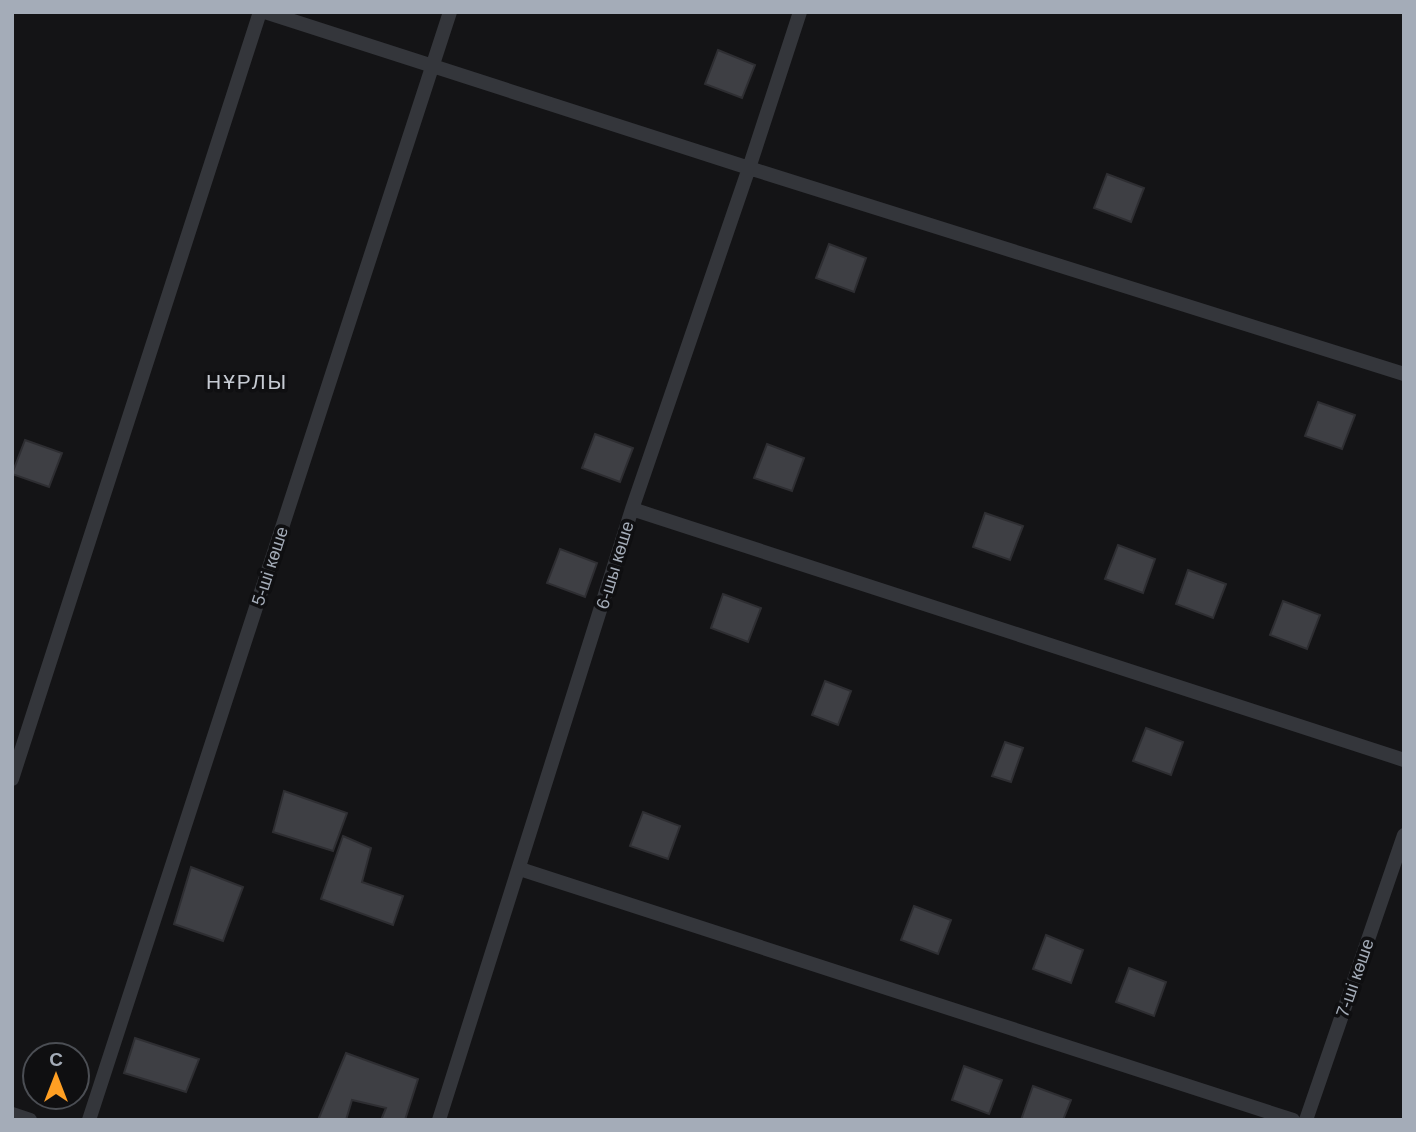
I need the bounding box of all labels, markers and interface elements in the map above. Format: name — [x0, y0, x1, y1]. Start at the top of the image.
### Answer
district label: НҰРЛЫ — [206, 370, 288, 393]
street label: 6-шы көше — [592, 519, 638, 611]
street label: 5-ші көше — [248, 524, 292, 608]
street label: 7-ші көше — [1332, 936, 1378, 1020]
north arrow — [21, 1041, 91, 1111]
text: С — [49, 1049, 63, 1070]

